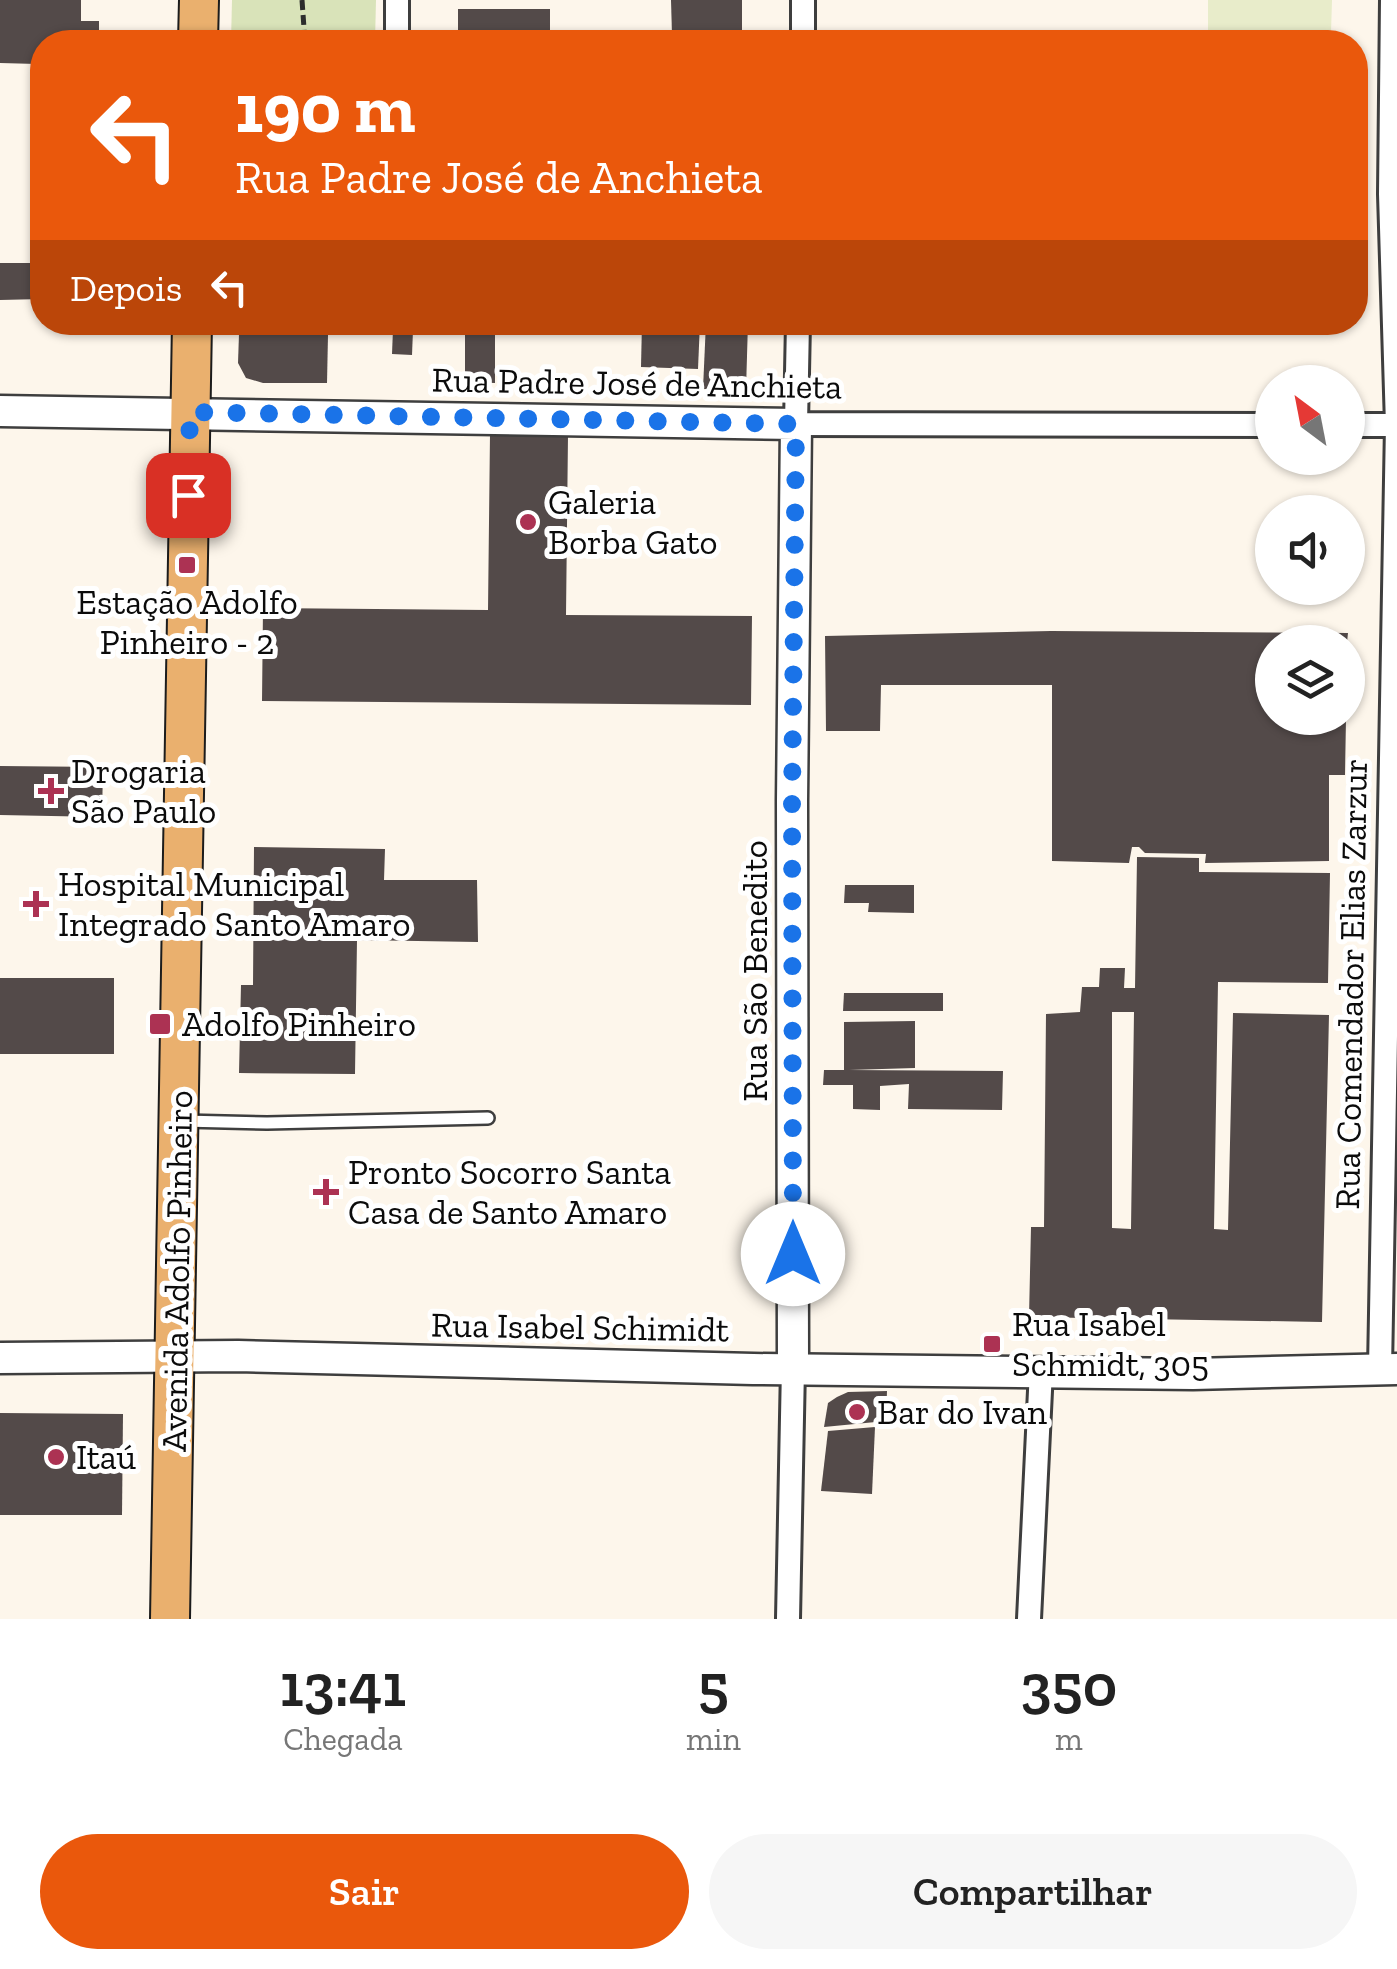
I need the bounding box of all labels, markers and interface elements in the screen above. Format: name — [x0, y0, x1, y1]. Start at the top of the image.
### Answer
text: 190 m — [235, 66, 415, 150]
icon: left — [70, 70, 200, 200]
text: Rua Padre José de Anchieta — [235, 151, 763, 205]
icon: left — [202, 260, 257, 315]
text: Depois — [70, 265, 182, 311]
street label: Rua Padre José de Anchieta — [431, 358, 843, 408]
north arrow — [1255, 365, 1365, 475]
map controls — [1255, 365, 1365, 735]
pin — [146, 453, 231, 538]
icon: arrive — [161, 468, 216, 523]
place label: Galeria Borba Gato — [548, 481, 717, 563]
button: sound — [1255, 495, 1365, 605]
marker: Galeria Borba Gato — [517, 511, 539, 533]
marker: Estação Adolfo Pinheiro - 2 — [176, 554, 198, 576]
place label: Estação Adolfo Pinheiro - 2 — [76, 581, 298, 663]
button: layers — [1255, 625, 1365, 735]
place label: Drogaria São Paulo — [71, 750, 216, 832]
street label: Rua Comendador Elias Zarzur — [1326, 758, 1376, 1210]
marker: Drogaria São Paulo — [40, 780, 62, 802]
street label: Rua São Benedito — [734, 840, 776, 1102]
place label: Hospital Municipal Integrado Santo Amaro — [58, 863, 411, 945]
marker: Hospital Municipal Integrado Santo Amaro — [23, 891, 49, 917]
place label: Adolfo Pinheiro — [182, 1003, 416, 1045]
marker: Adolfo Pinheiro — [147, 1011, 173, 1037]
street label: Avenida Adolfo Pinheiro — [153, 1090, 201, 1452]
place label: Pronto Socorro Santa Casa de Santo Amaro — [348, 1151, 671, 1233]
marker: Pronto Socorro Santa Casa de Santo Amaro — [313, 1179, 339, 1205]
position arrow — [741, 1202, 845, 1306]
street label: Rua Isabel Schimidt — [431, 1303, 729, 1351]
place label: Rua Isabel Schmidt, 305 — [1012, 1303, 1209, 1385]
marker: Rua Isabel Schmidt, 305 — [981, 1333, 1003, 1355]
place label: Bar do Ivan — [877, 1391, 1047, 1433]
marker: Bar do Ivan — [846, 1401, 868, 1423]
place label: Itaú — [76, 1436, 137, 1478]
marker: Itaú — [45, 1446, 67, 1468]
text: 13:41 — [280, 1649, 406, 1721]
text: 5 — [698, 1649, 729, 1721]
text: 350 — [1021, 1649, 1117, 1721]
text: Chegada — [283, 1720, 403, 1758]
text: min — [686, 1720, 741, 1758]
text: m — [1055, 1720, 1083, 1758]
button: Sair — [40, 1834, 689, 1949]
button: Compartilhar — [709, 1834, 1357, 1949]

